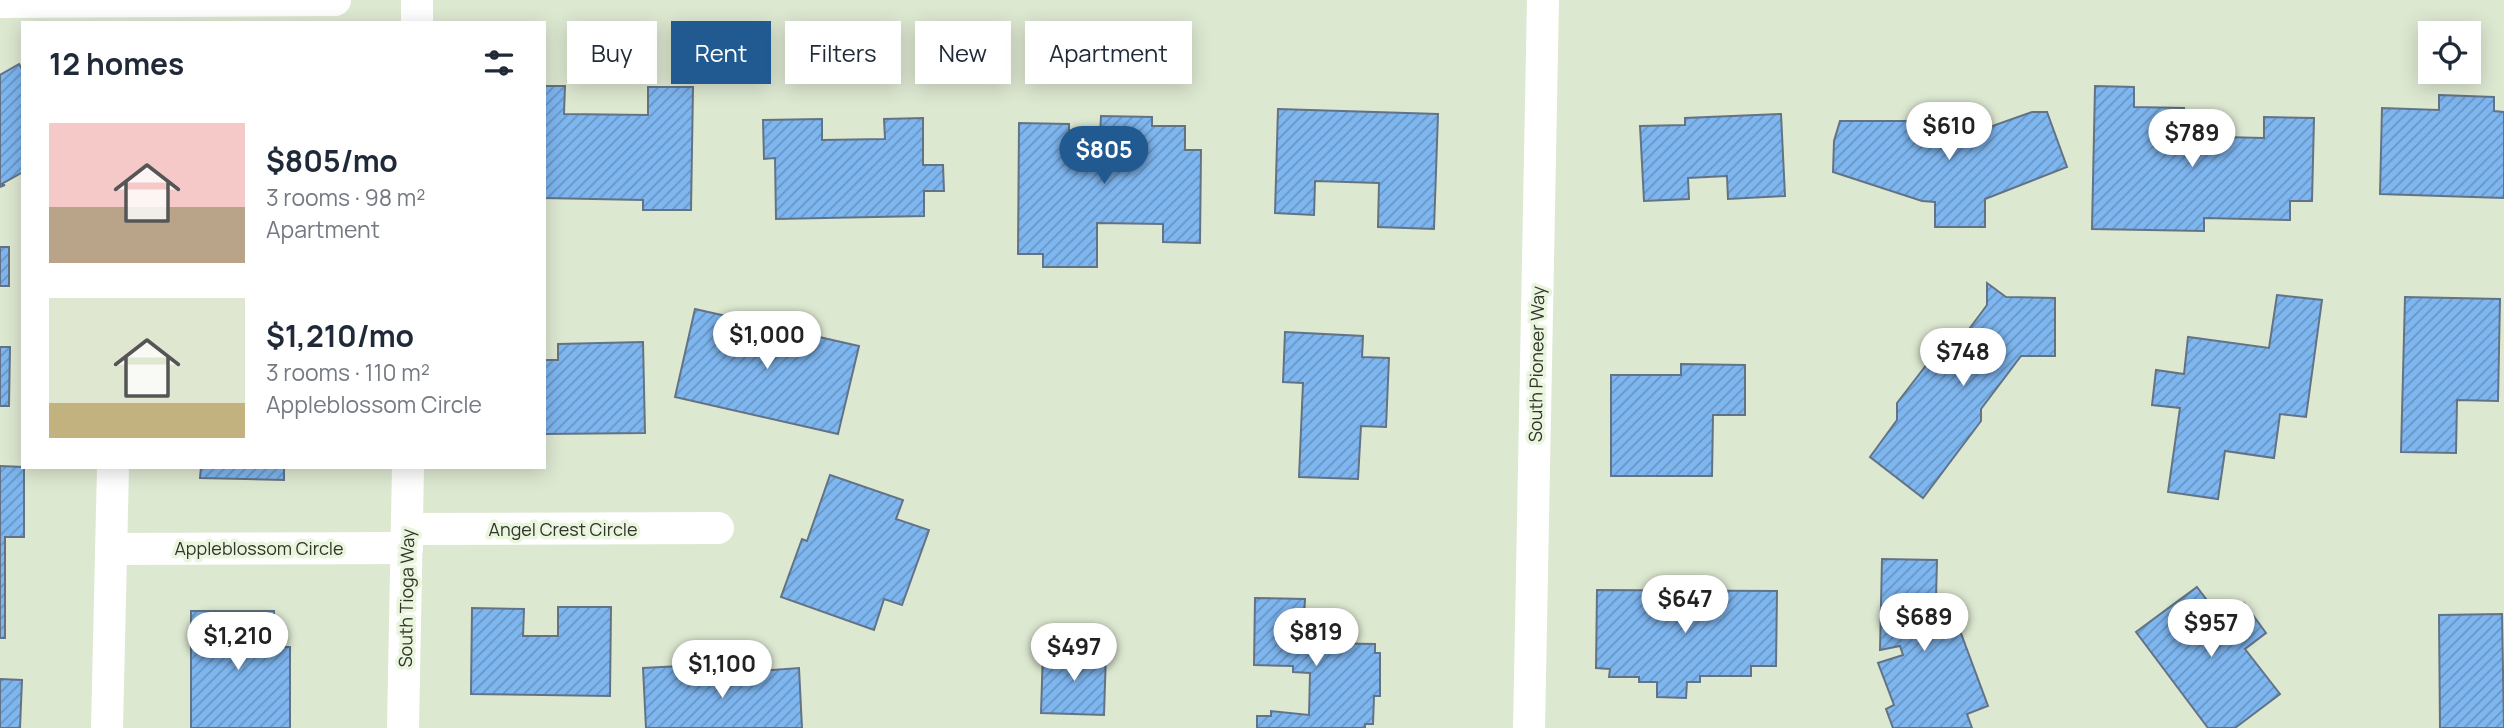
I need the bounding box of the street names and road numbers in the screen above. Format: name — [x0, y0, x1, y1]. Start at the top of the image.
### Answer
street label: South Pioneer Way — [1523, 285, 1549, 442]
street label: Angel Crest Circle — [489, 517, 637, 541]
street label: South Tioga Way — [393, 528, 419, 668]
street label: Appleblossom Circle — [174, 536, 344, 560]

